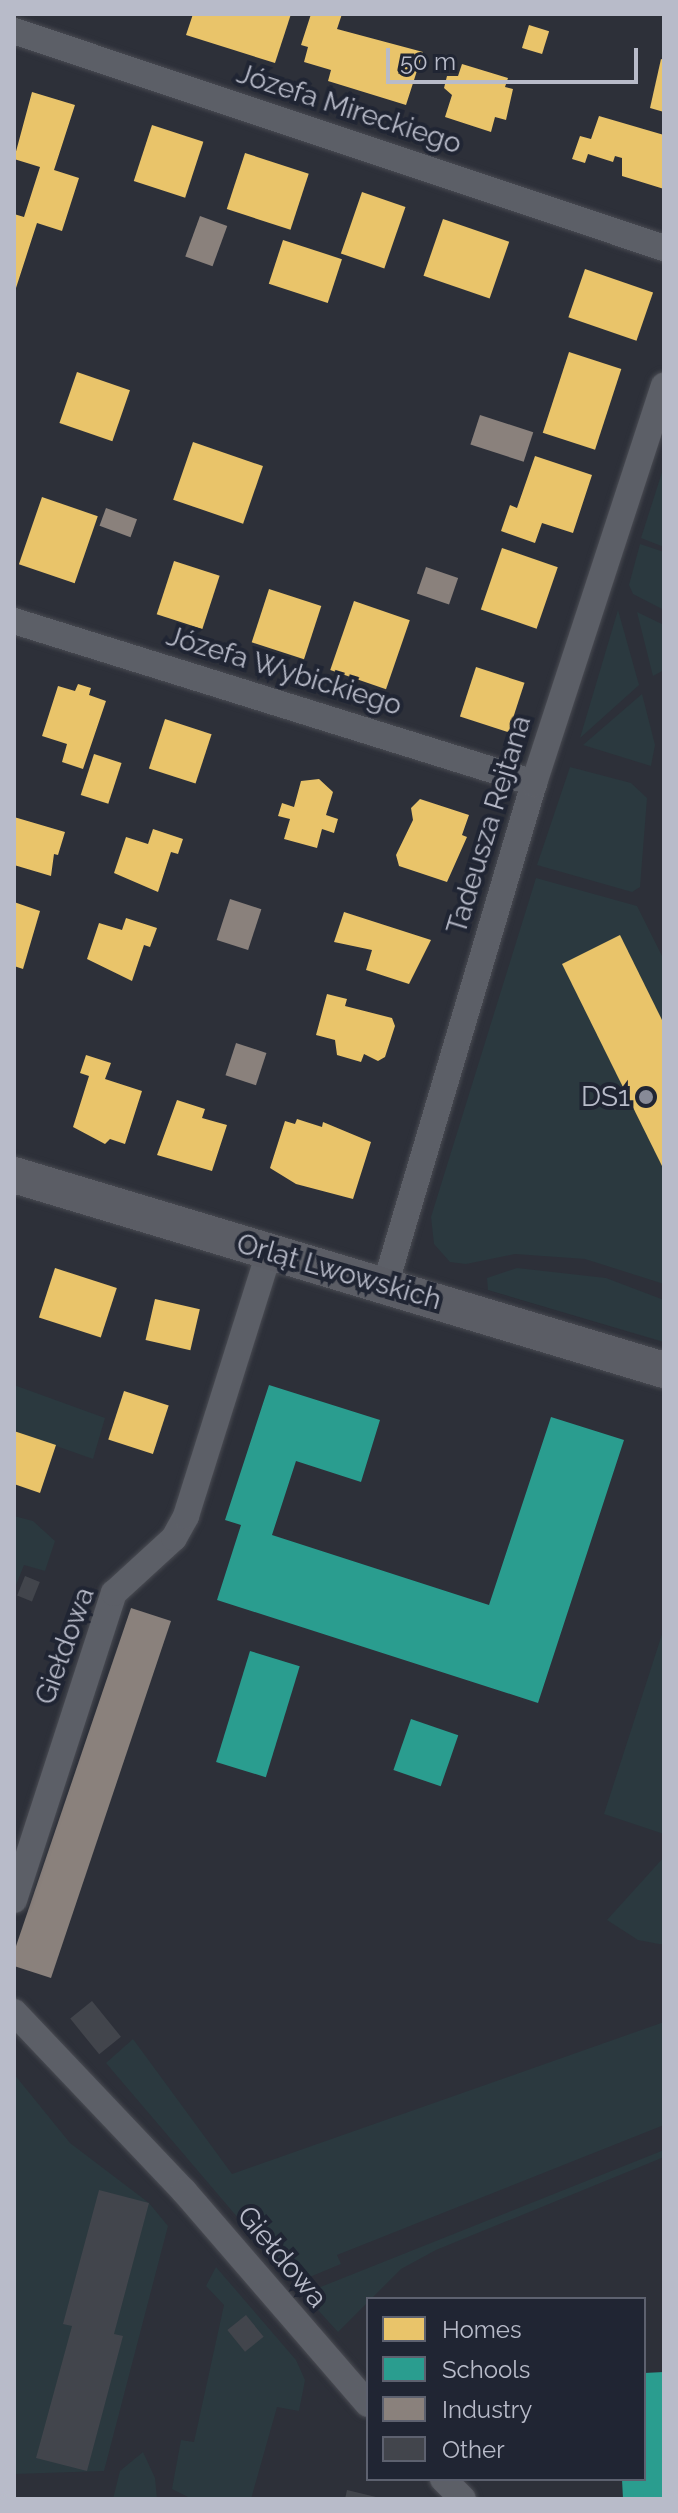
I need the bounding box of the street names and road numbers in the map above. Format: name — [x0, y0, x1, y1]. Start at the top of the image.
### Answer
street label: Józefa Mireckiego — [233, 57, 465, 161]
street label: Józefa Wybickiego — [162, 619, 406, 723]
street label: Tadeusza Rejtana — [440, 712, 538, 938]
street label: Orląt Lwowskich — [233, 1227, 445, 1317]
street label: Giełdowa — [28, 1583, 102, 1709]
street label: Giełdowa — [230, 2199, 334, 2315]

